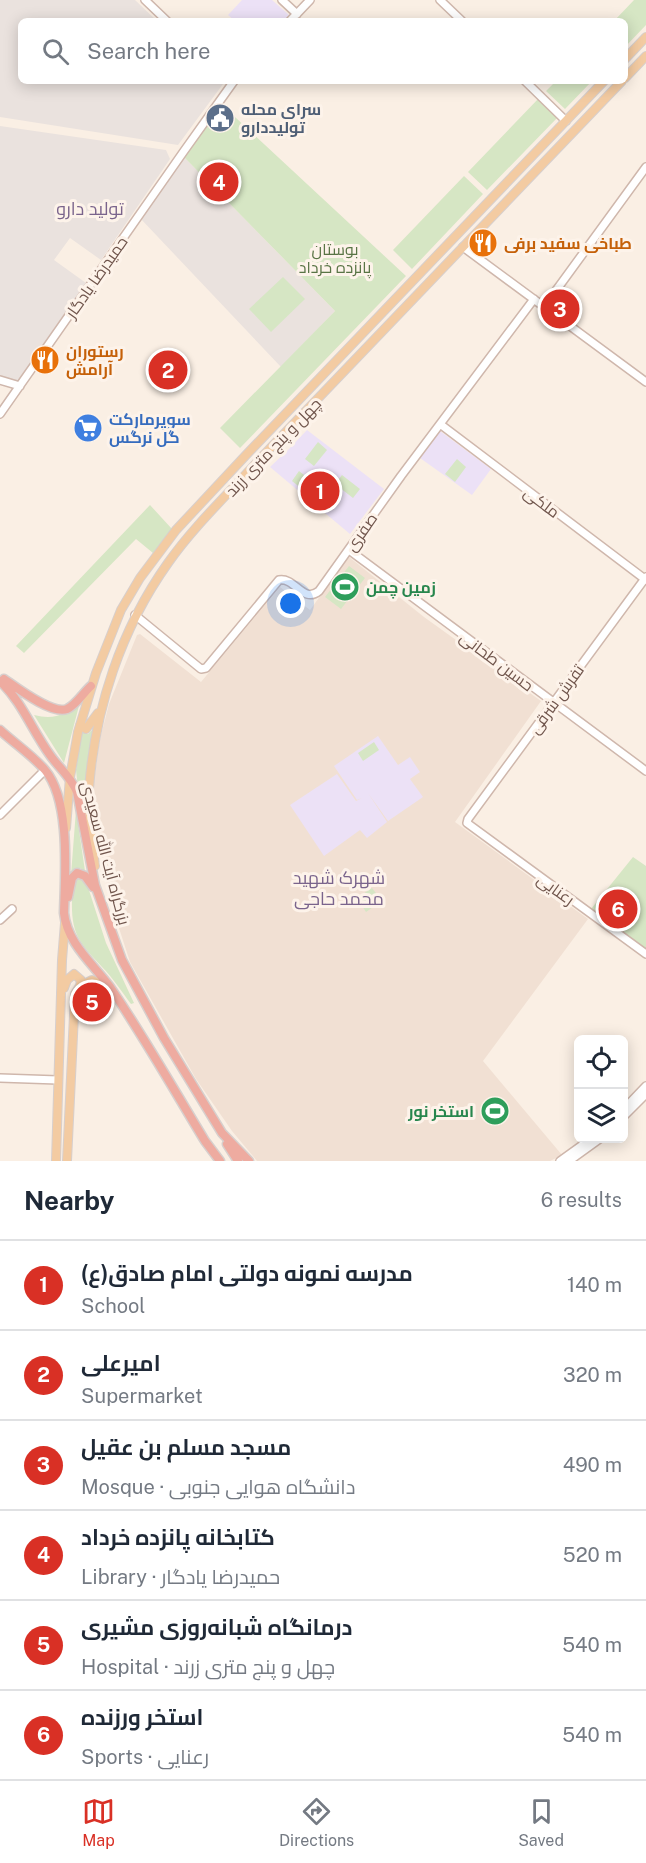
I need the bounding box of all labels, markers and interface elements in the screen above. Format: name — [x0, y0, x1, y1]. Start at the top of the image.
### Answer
search box — [18, 18, 628, 84]
icon: search — [39, 35, 72, 68]
text: Search here — [87, 38, 211, 64]
place label: سرای محله تولیددارو — [241, 100, 321, 137]
public building icon: سرای محله تولیددارو — [204, 102, 236, 134]
pin: 4 — [200, 160, 238, 204]
district label: تولید دارو — [56, 198, 124, 220]
restaurant icon: طباخی سفید برفی — [467, 227, 499, 259]
street label: حمیدرضا یادگار — [61, 233, 132, 323]
place label: طباخی سفید برفی — [504, 234, 632, 253]
park label: بوستان پانزده خرداد — [299, 240, 372, 279]
pin: 3 — [540, 286, 580, 332]
place label: رستوران آرامش — [66, 342, 124, 379]
restaurant icon: رستوران آرامش — [29, 344, 61, 376]
pin: 2 — [148, 348, 188, 392]
street label: چهل و پنج متری زرند — [222, 394, 327, 502]
place label: سوپرمارکت گل نرگس — [109, 410, 191, 447]
supermarket icon: سوپرمارکت گل نرگس — [72, 412, 104, 444]
pin: 1 — [300, 468, 340, 514]
street label: ملکی — [519, 483, 563, 523]
street label: صفری — [341, 509, 382, 556]
sports icon: زمین چمن — [329, 571, 361, 603]
place label: زمین چمن — [366, 578, 436, 599]
your location — [276, 589, 305, 618]
street label: حسین طحانی — [456, 628, 537, 696]
street label: تفرش شرقی — [525, 660, 589, 738]
street label: بزرگراه آیت الله سعیدی — [76, 779, 135, 927]
district label: شهرک شهید محمد حاجی — [293, 867, 385, 910]
street label: رعنایی — [533, 870, 578, 910]
pin: 6 — [598, 886, 638, 932]
pin: 5 — [72, 980, 112, 1024]
map controls — [574, 1035, 628, 1143]
button: locate — [574, 1035, 628, 1089]
button: layers — [574, 1089, 628, 1143]
sports icon: استخر نور — [479, 1095, 511, 1127]
place label: استخر نور — [407, 1102, 474, 1121]
text: Nearby — [24, 1185, 114, 1216]
text: 6 results — [541, 1188, 622, 1212]
text: مدرسه نمونه دولتی امام صادق(ع) — [81, 1260, 413, 1286]
text: 1 — [39, 1273, 48, 1297]
text: 140 m — [567, 1273, 622, 1297]
text: School — [81, 1294, 145, 1318]
text: امیرعلی — [81, 1350, 161, 1376]
text: 2 — [37, 1363, 50, 1387]
text: 320 m — [563, 1363, 622, 1387]
text: Supermarket — [81, 1384, 203, 1408]
text: مسجد مسلم بن عقیل — [81, 1434, 291, 1460]
text: 3 — [37, 1453, 50, 1477]
text: 490 m — [563, 1453, 622, 1477]
text: Mosque · دانشگاه هوایی جنوبی — [81, 1475, 355, 1499]
text: کتابخانه پانزده خرداد — [81, 1524, 275, 1550]
text: 4 — [37, 1543, 50, 1567]
text: 520 m — [563, 1543, 622, 1567]
text: Library · حمیدرضا یادگار — [81, 1565, 280, 1589]
text: درمانگاه شبانه‌روزی مشیری — [81, 1614, 352, 1640]
text: 5 — [37, 1633, 50, 1657]
text: 540 m — [562, 1633, 622, 1657]
text: Hospital · چهل و پنج متری زرند — [81, 1655, 335, 1679]
text: استخر ورزنده — [81, 1704, 204, 1730]
text: 6 — [37, 1723, 50, 1747]
text: 540 m — [562, 1723, 622, 1747]
text: Sports · رعنایی — [81, 1745, 209, 1769]
tab: Map — [82, 1795, 115, 1850]
tab: Directions — [279, 1795, 354, 1850]
tab: Saved — [518, 1795, 564, 1850]

